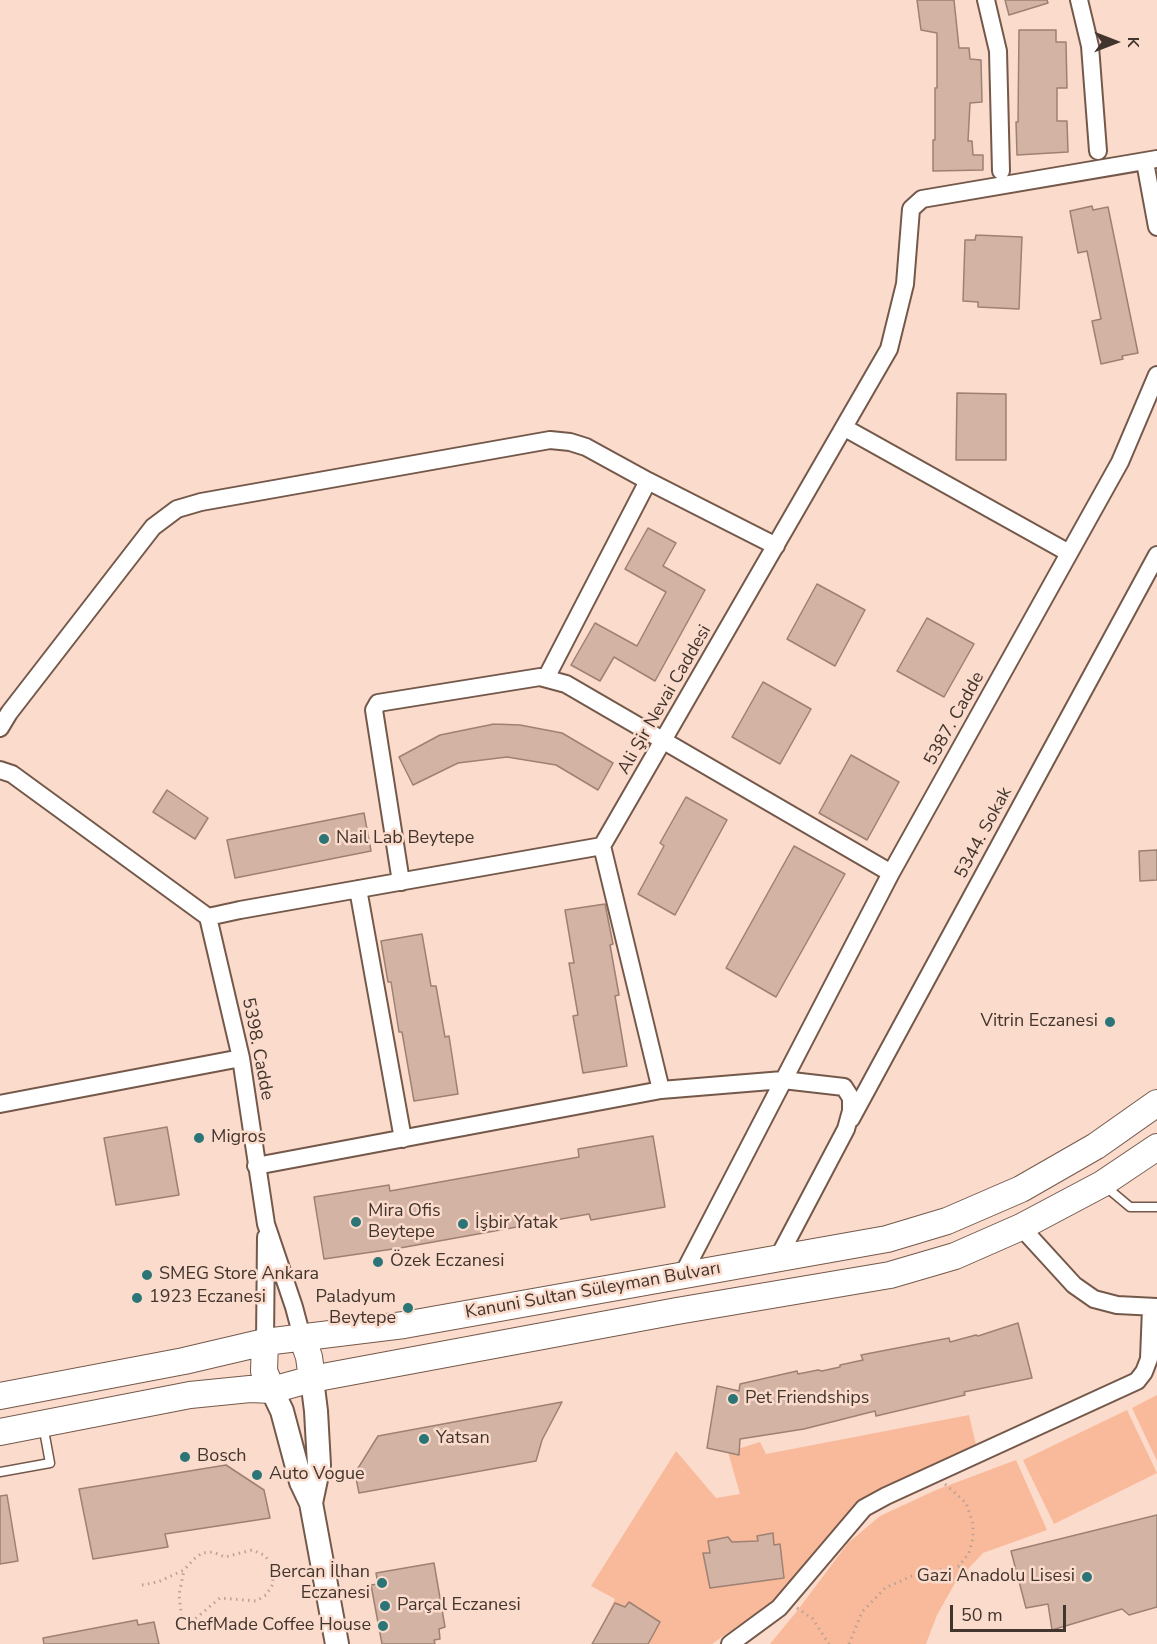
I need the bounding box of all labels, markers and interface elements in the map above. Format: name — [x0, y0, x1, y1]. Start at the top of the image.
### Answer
north arrow — [1085, 12, 1145, 72]
text: K — [1122, 37, 1144, 47]
street label: Ali Şir Nevai Caddesi — [614, 622, 716, 778]
street label: 5387. Cadde — [920, 668, 990, 770]
street label: 5344. Sokak — [951, 784, 1017, 882]
place label: Nail Lab Beytepe — [336, 828, 474, 850]
marker: Nail Lab Beytepe — [317, 832, 331, 846]
street label: 5398. Cadde — [236, 996, 278, 1102]
place label: Vitrin Eczanesi — [980, 1011, 1098, 1033]
marker: Vitrin Eczanesi — [1103, 1015, 1117, 1029]
place label: Migros — [211, 1127, 266, 1149]
marker: Migros — [192, 1131, 206, 1145]
place label: Mira Ofis Beytepe — [368, 1201, 441, 1244]
place label: İşbir Yatak — [475, 1213, 558, 1235]
marker: Mira Ofis Beytepe — [349, 1215, 363, 1229]
marker: İşbir Yatak — [456, 1217, 470, 1231]
place label: Özek Eczanesi — [390, 1251, 504, 1273]
marker: Özek Eczanesi — [371, 1255, 385, 1269]
street label: Kanuni Sultan Süleyman Bulvarı — [464, 1258, 722, 1324]
place label: SMEG Store Ankara — [159, 1264, 319, 1286]
marker: SMEG Store Ankara — [140, 1268, 154, 1282]
place label: 1923 Eczanesi — [149, 1287, 266, 1309]
place label: Paladyum Beytepe — [315, 1287, 396, 1330]
marker: 1923 Eczanesi — [130, 1291, 144, 1305]
marker: Paladyum Beytepe — [401, 1301, 415, 1315]
place label: Pet Friendships — [745, 1388, 869, 1410]
marker: Pet Friendships — [726, 1392, 740, 1406]
place label: Yatsan — [436, 1428, 490, 1450]
marker: Yatsan — [417, 1432, 431, 1446]
place label: Bosch — [197, 1446, 246, 1468]
marker: Bosch — [178, 1450, 192, 1464]
place label: Auto Vogue — [269, 1464, 365, 1486]
marker: Auto Vogue — [250, 1468, 264, 1482]
place label: Bercan İlhan Eczanesi — [269, 1562, 370, 1604]
place label: Gazi Anadolu Lisesi — [917, 1566, 1075, 1588]
marker: Gazi Anadolu Lisesi — [1080, 1570, 1094, 1584]
marker: Bercan İlhan Eczanesi — [375, 1576, 389, 1590]
scale bar — [953, 1593, 1068, 1631]
place label: Parçal Eczanesi — [397, 1595, 521, 1617]
marker: Parçal Eczanesi — [378, 1599, 392, 1613]
text: 50 m — [961, 1603, 1003, 1627]
place label: ChefMade Coffee House — [175, 1615, 371, 1637]
marker: ChefMade Coffee House — [376, 1619, 390, 1633]

